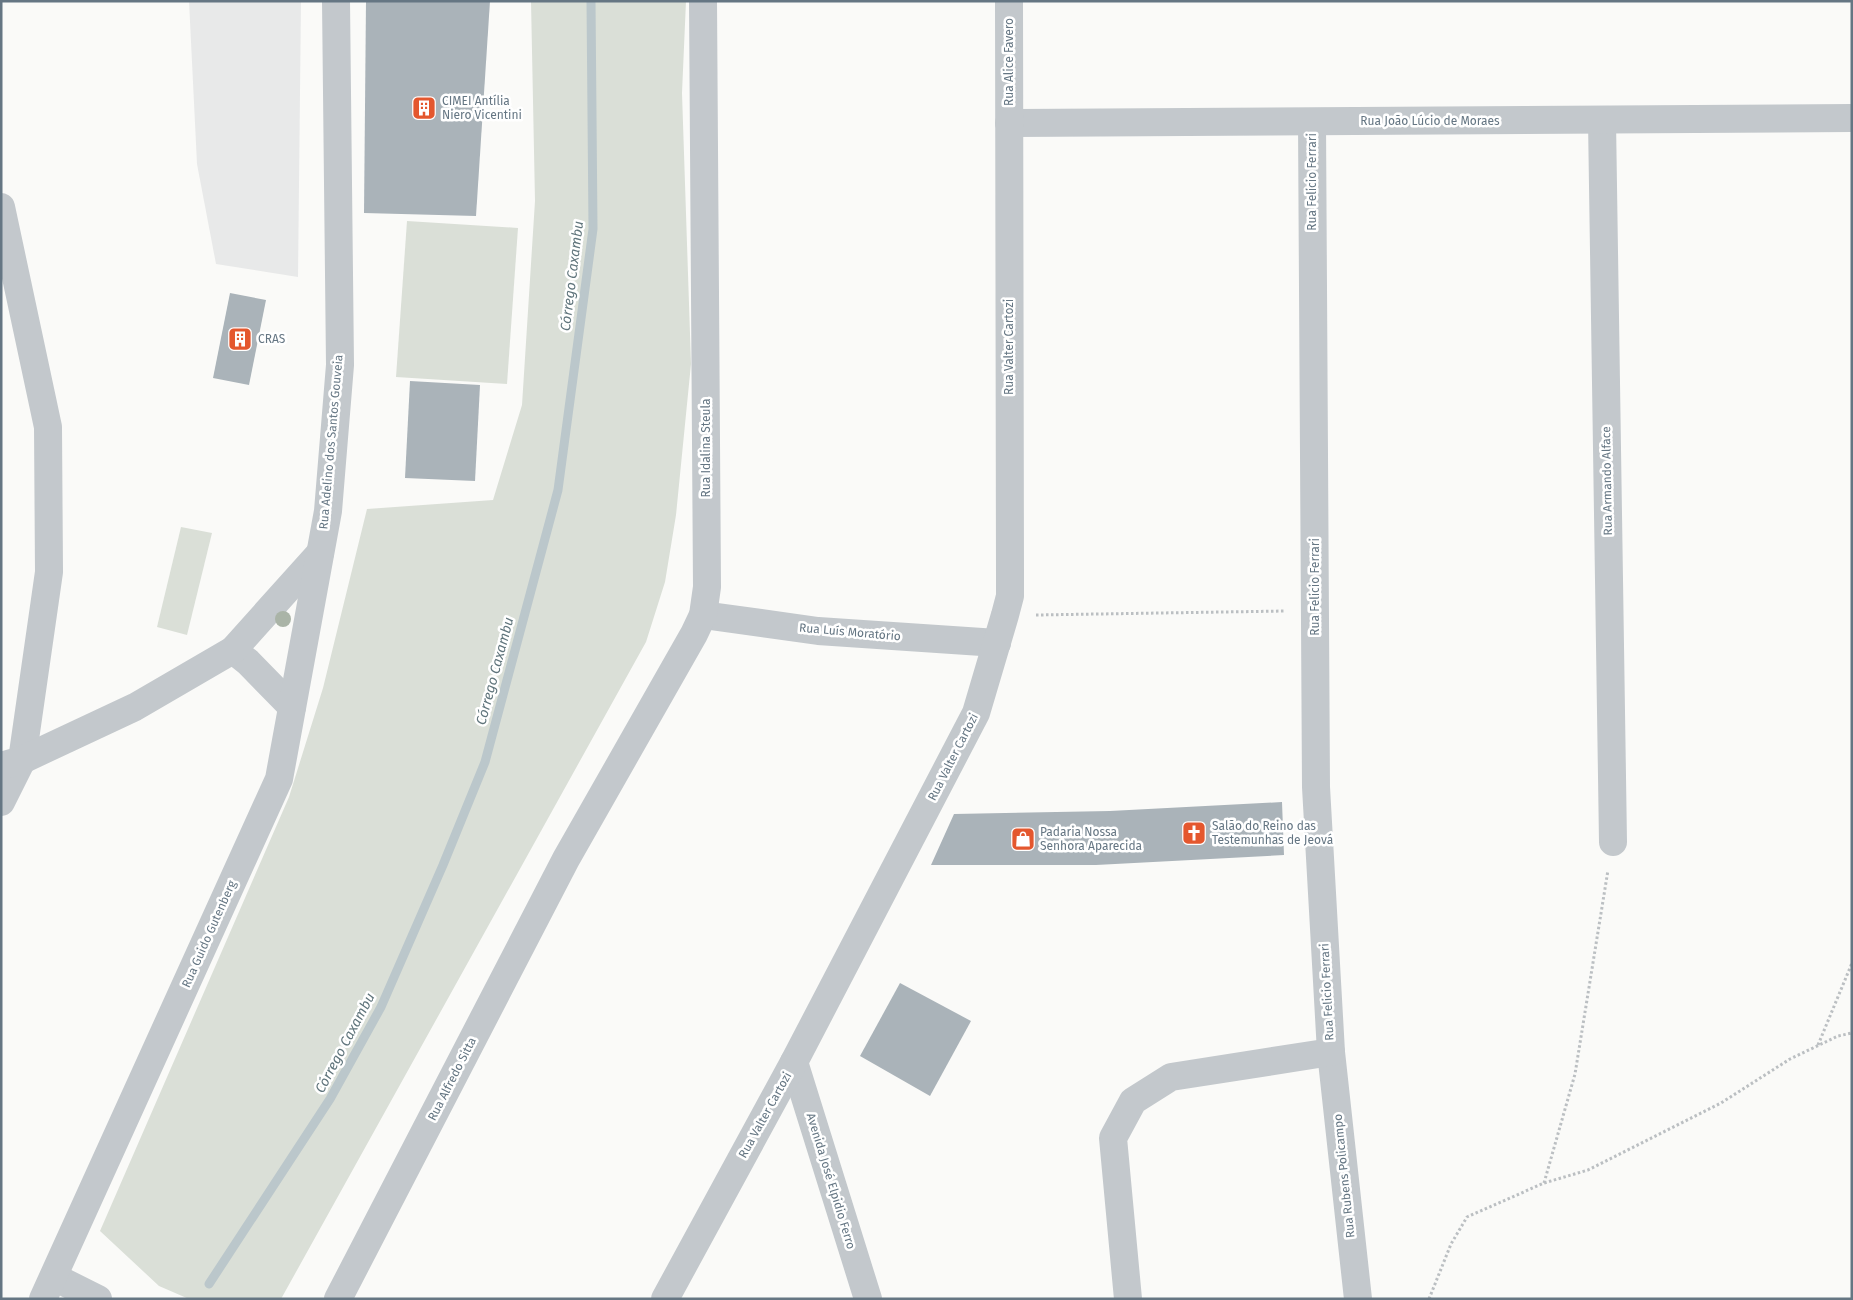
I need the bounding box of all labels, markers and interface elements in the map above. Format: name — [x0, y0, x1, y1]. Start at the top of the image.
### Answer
street label: Rua Alice Favero — [1002, 18, 1016, 106]
place label: CIMEI Antília Niero Vicentini — [442, 94, 522, 122]
building icon: CIMEI Antília Niero Vicentini — [411, 95, 437, 121]
street label: Rua João Lúcio de Moraes — [1360, 114, 1500, 128]
street label: Rua Felicio Ferrari — [1305, 133, 1319, 231]
water label: Córrego Caxambu — [557, 220, 587, 332]
street label: Rua Valter Cartozi — [1002, 299, 1016, 395]
building icon: CRAS — [227, 326, 253, 352]
place label: CRAS — [258, 332, 286, 346]
street label: Rua Adelino dos Santos Gouveia — [316, 354, 346, 530]
street label: Rua Idalina Steula — [699, 399, 713, 497]
street label: Rua Armando Alface — [1599, 426, 1615, 536]
street label: Rua Felicio Ferrari — [1308, 538, 1322, 636]
water label: Córrego Caxambu — [472, 615, 518, 727]
street label: Rua Luís Moratório — [798, 621, 902, 643]
street label: Rua Valter Cartozi — [925, 711, 981, 803]
place label: Salão do Reino das Testemunhas de Jeová — [1212, 819, 1333, 847]
church icon: Salão do Reino das Testemunhas de Jeová — [1181, 820, 1207, 846]
place label: Padaria Nossa Senhora Aparecida — [1040, 825, 1142, 853]
shop icon: Padaria Nossa Senhora Aparecida — [1010, 826, 1036, 852]
street label: Rua Guido Gutenberg — [179, 878, 239, 990]
street label: Rua Felicio Ferrari — [1317, 943, 1337, 1041]
water label: Córrego Caxambu — [311, 990, 379, 1096]
street label: Rua Alfredo Sitta — [425, 1035, 479, 1123]
street label: Rua Valter Cartozi — [736, 1070, 794, 1160]
street label: Avenida José Elpidio Ferro — [804, 1111, 858, 1251]
street label: Rua Rubens Policampo — [1331, 1113, 1357, 1239]

